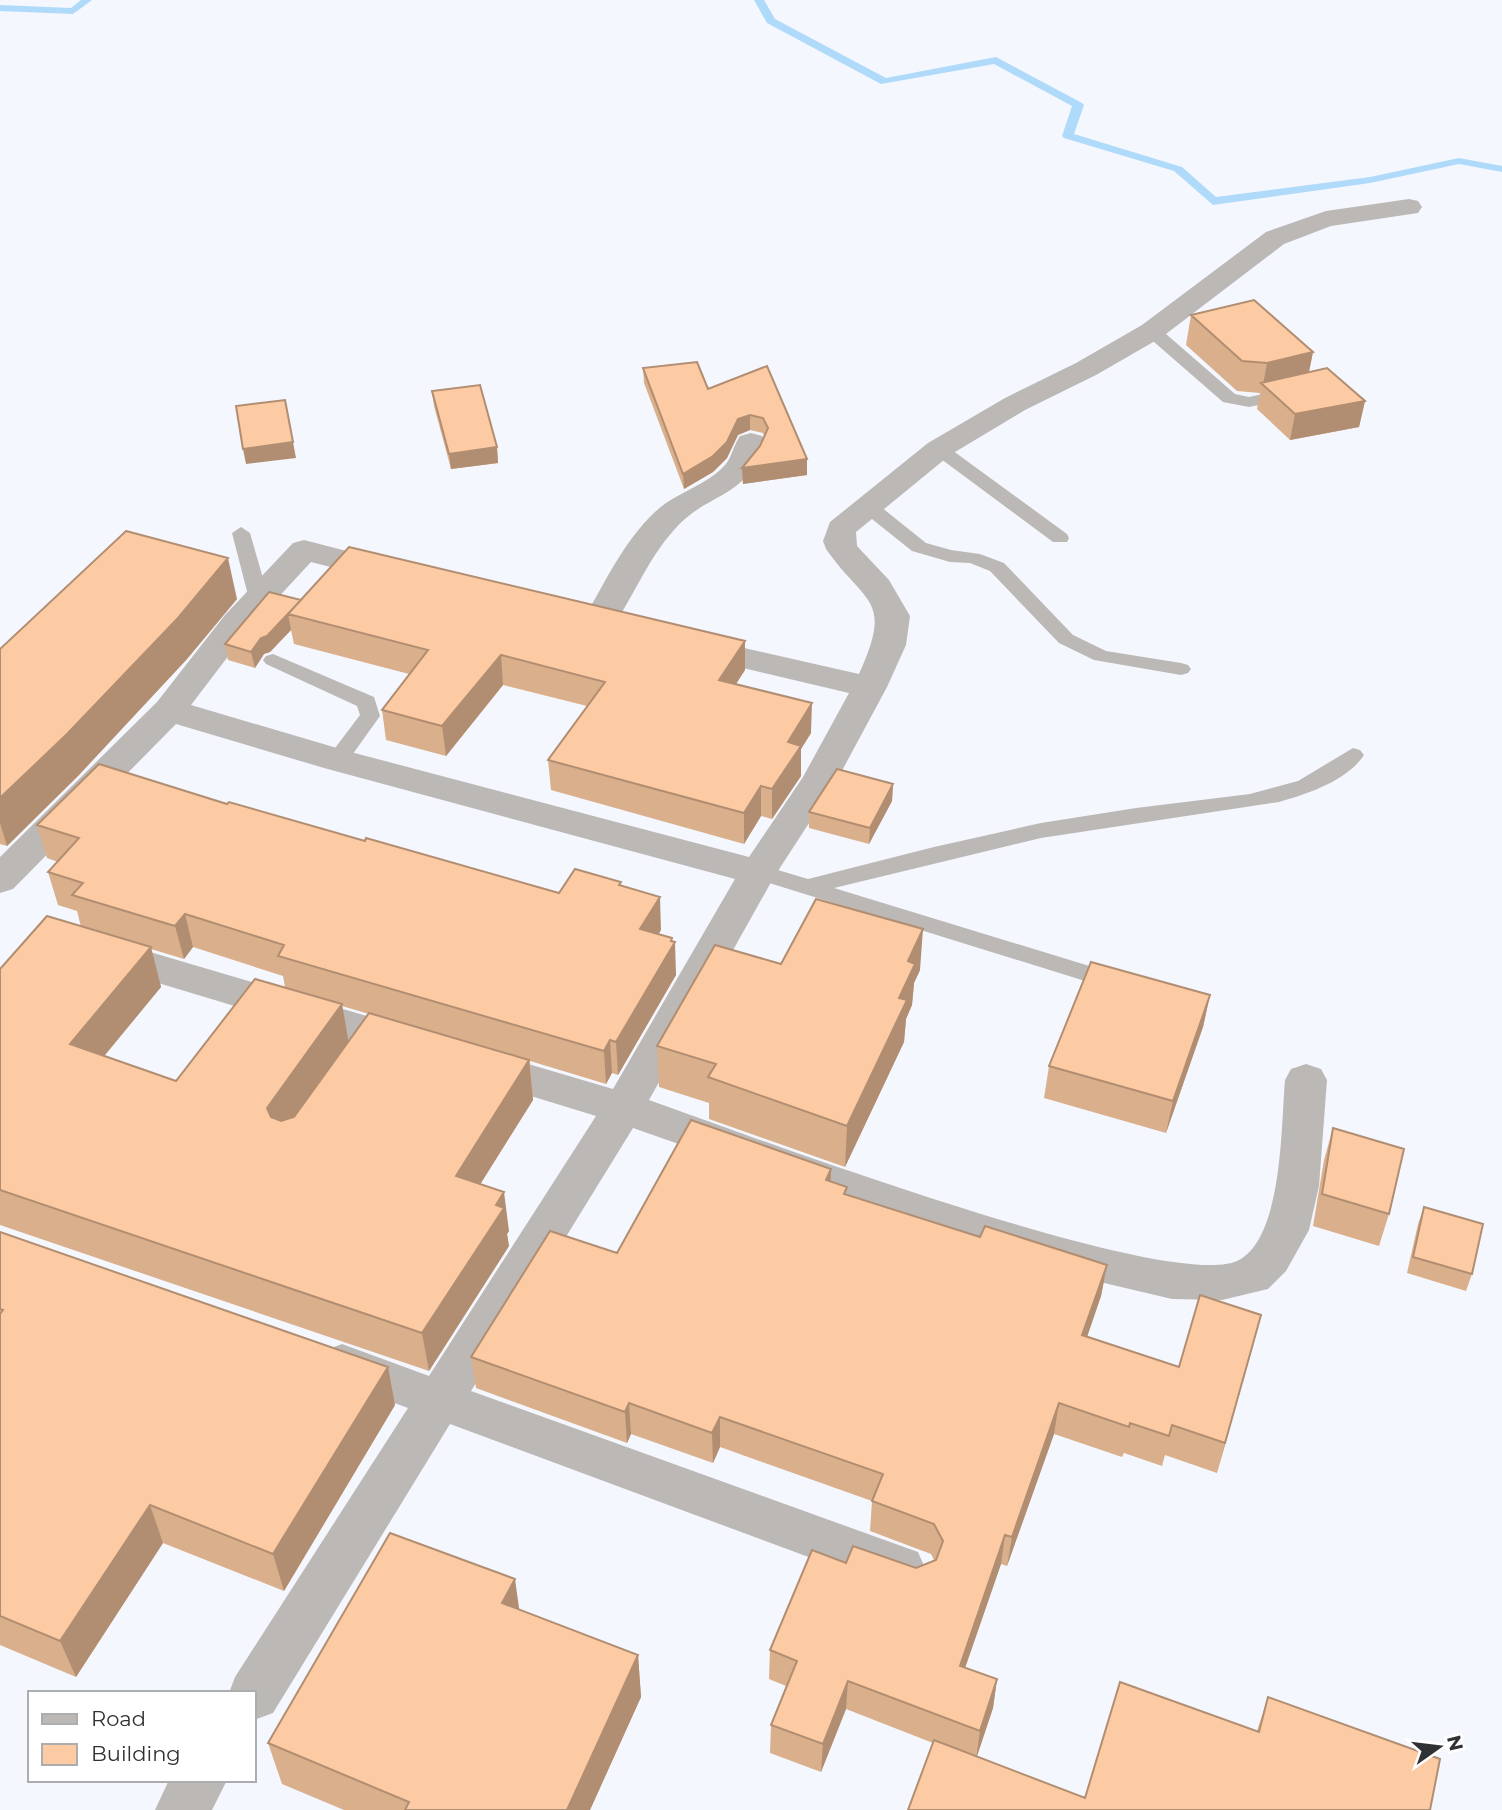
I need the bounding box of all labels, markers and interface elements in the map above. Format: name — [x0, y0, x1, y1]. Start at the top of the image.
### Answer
legend — [28, 1691, 256, 1782]
text: Road — [91, 1706, 146, 1731]
north arrow — [1404, 1712, 1474, 1782]
text: N — [1442, 1733, 1468, 1753]
text: Building — [91, 1741, 181, 1766]

